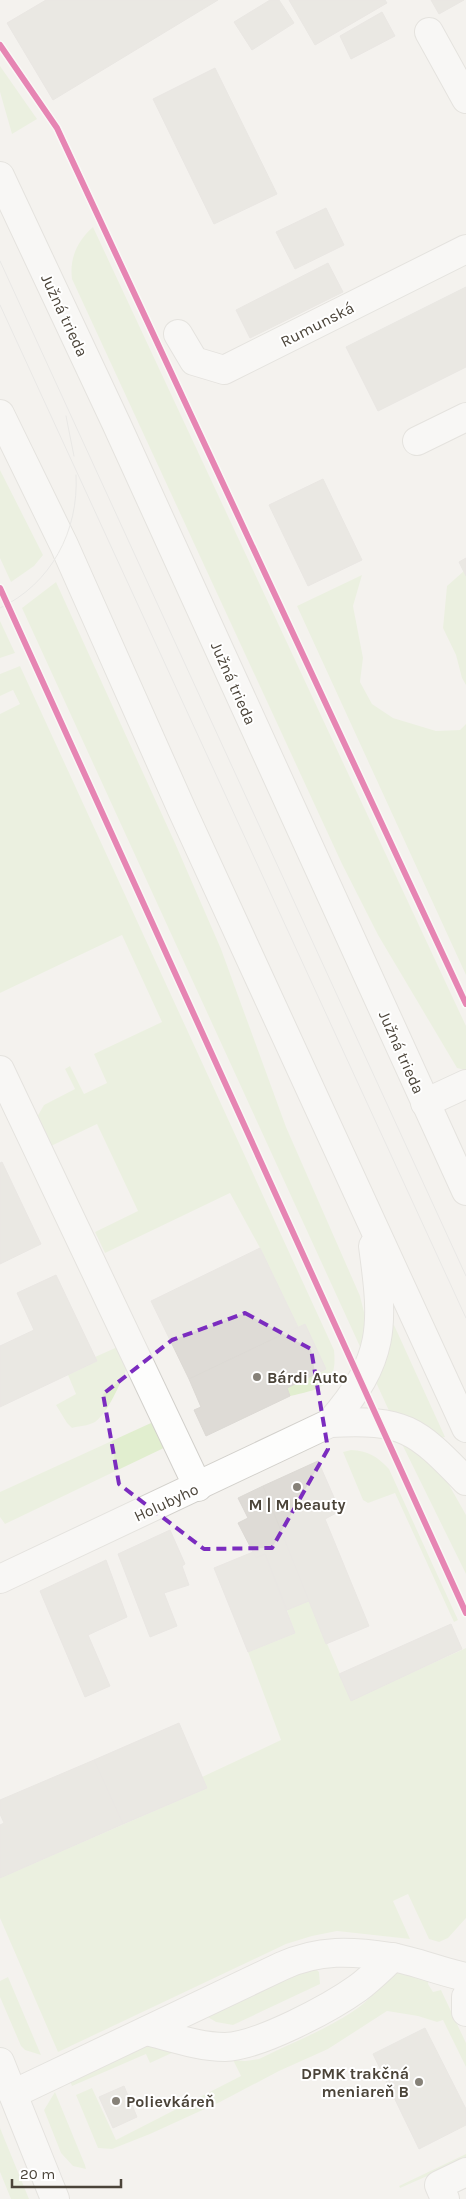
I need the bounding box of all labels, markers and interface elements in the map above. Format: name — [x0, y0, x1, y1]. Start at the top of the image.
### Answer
street label: Južná trieda — [37, 271, 92, 360]
street label: Rumunská — [277, 298, 357, 351]
street label: Južná trieda — [207, 639, 260, 728]
street label: Južná trieda — [375, 1008, 428, 1097]
place label: Bárdi Auto — [267, 1368, 348, 1387]
marker: Bárdi Auto — [251, 1371, 263, 1383]
street label: Holubyho — [131, 1479, 201, 1526]
marker: M | M beauty — [291, 1481, 303, 1493]
place label: M | M beauty — [248, 1495, 346, 1514]
place label: DPMK trakčná meniareň B — [301, 2064, 409, 2101]
marker: DPMK trakčná meniareň B — [413, 2076, 425, 2088]
place label: Polievkáreň — [126, 2092, 215, 2111]
marker: Polievkáreň — [110, 2095, 122, 2107]
scale bar — [12, 2156, 121, 2188]
text: 20 m — [20, 2165, 55, 2183]

